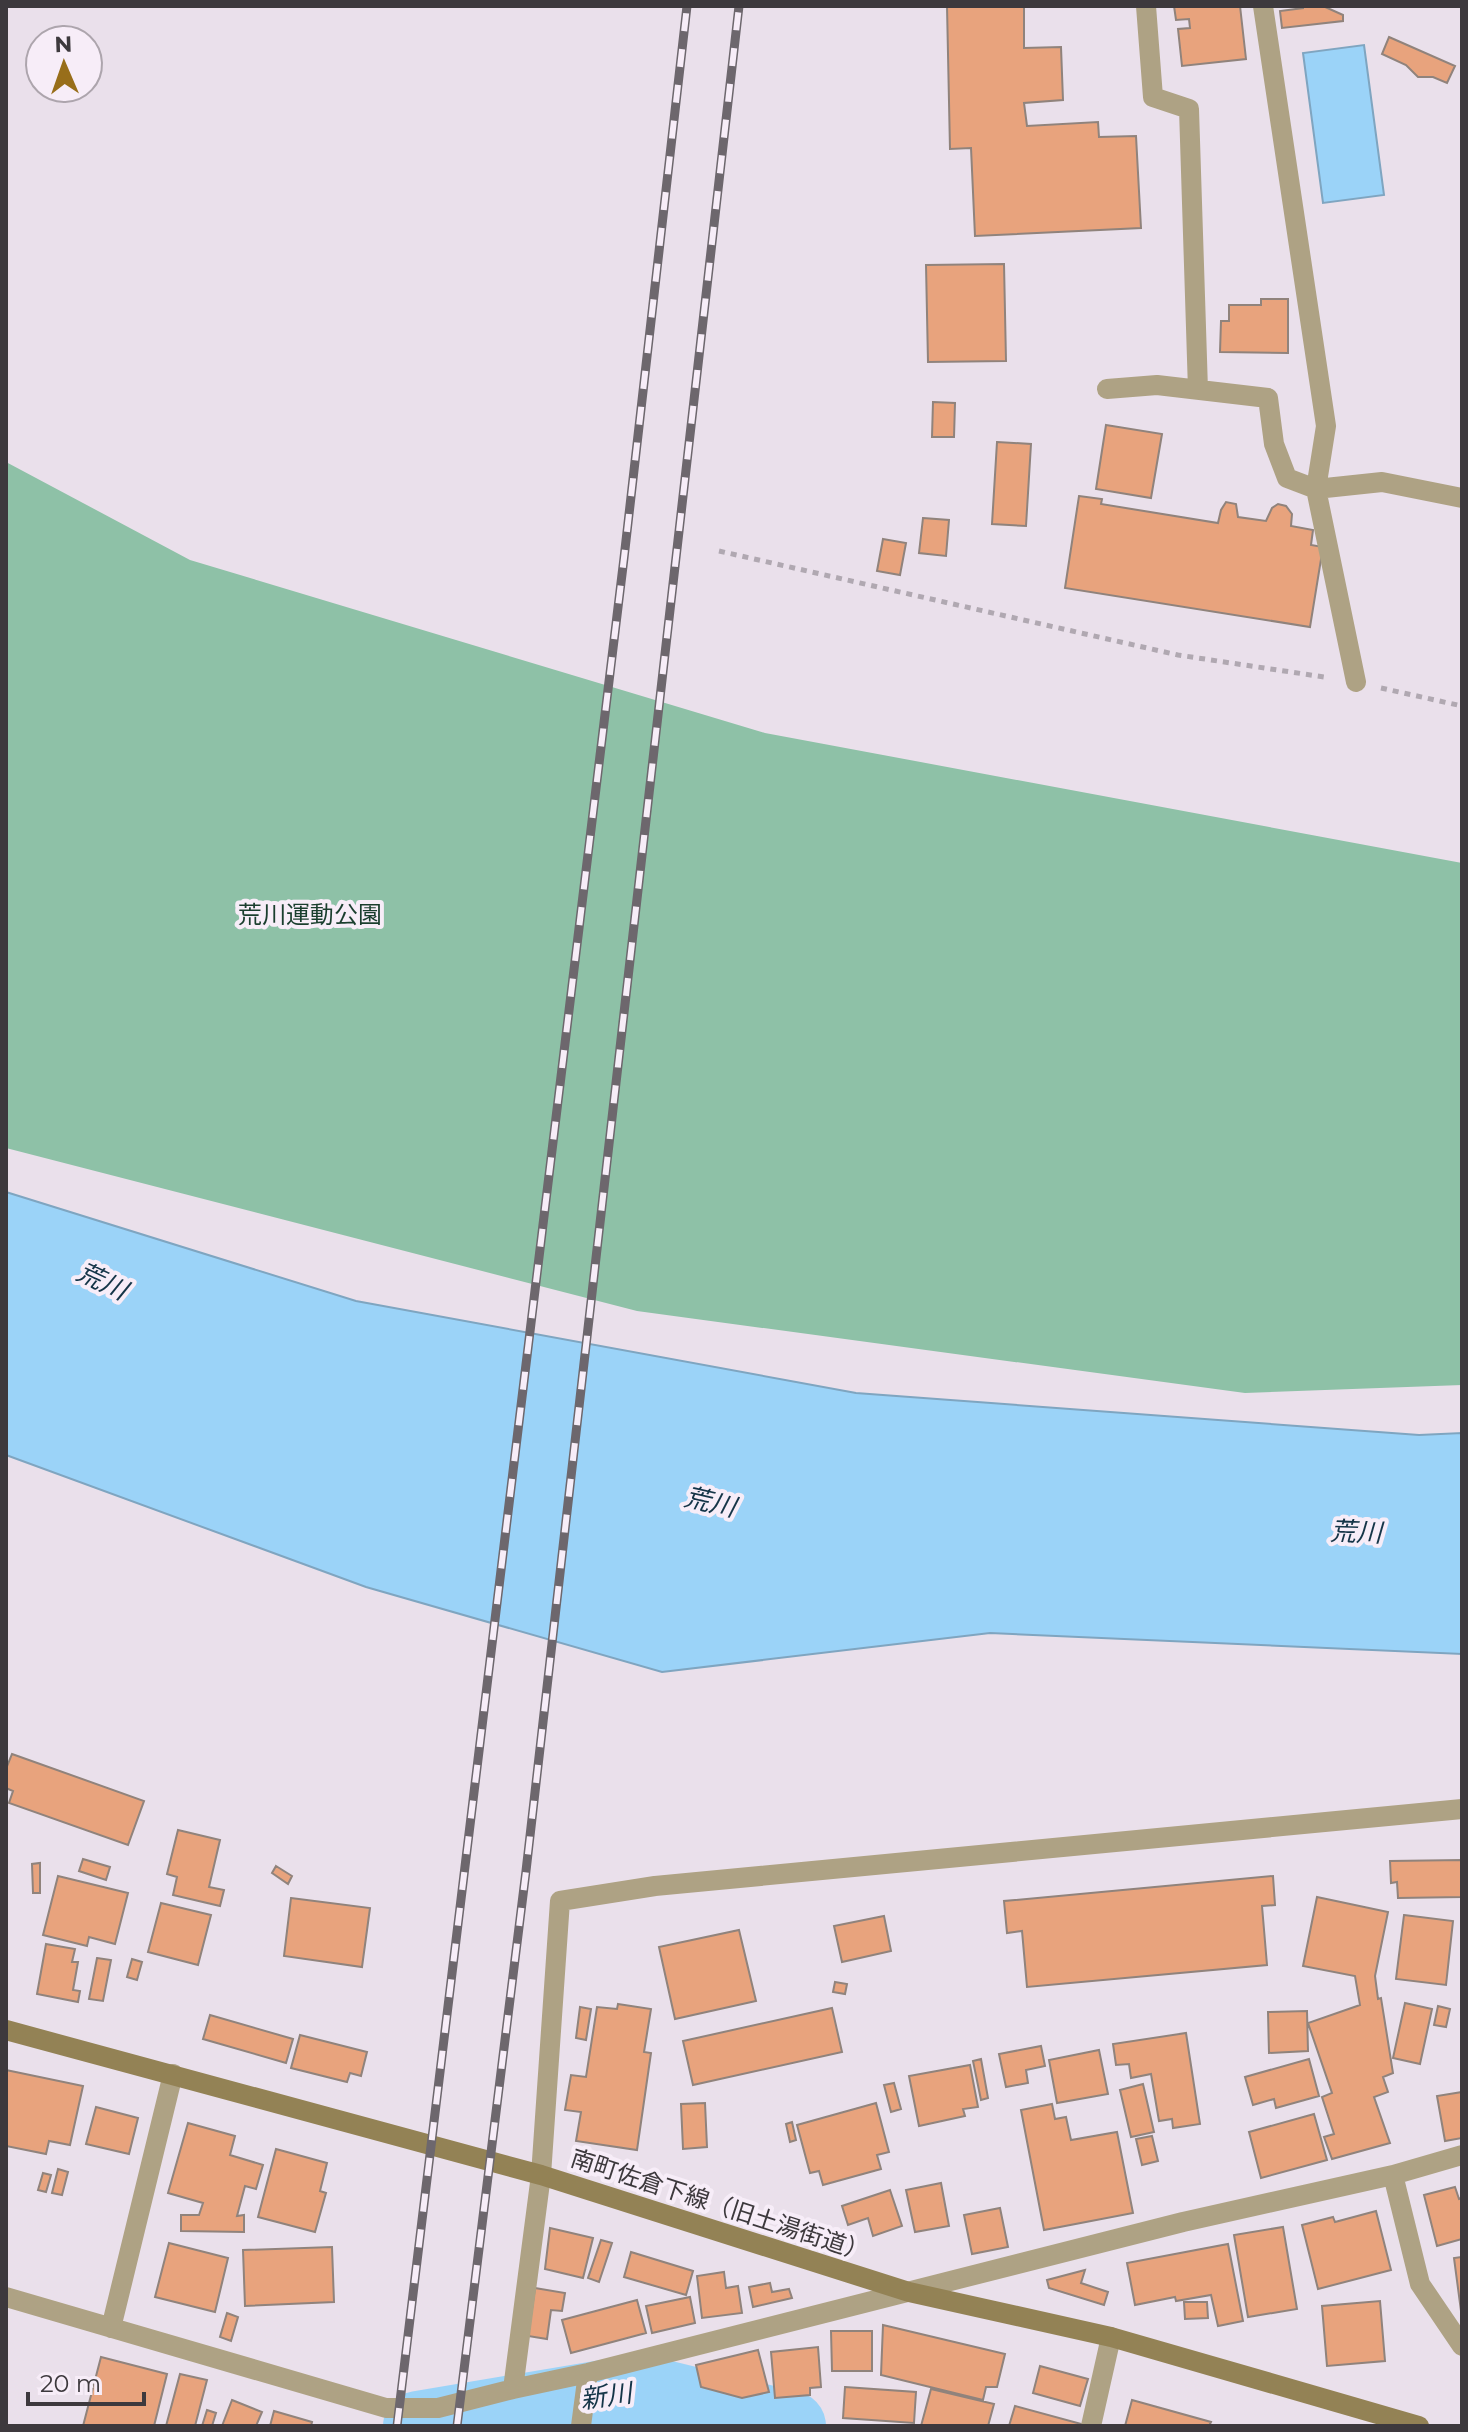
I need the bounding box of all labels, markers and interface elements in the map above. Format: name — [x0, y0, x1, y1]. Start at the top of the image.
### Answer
north arrow — [24, 24, 104, 104]
text: N — [54, 31, 73, 58]
park label: 荒川運動公園 — [238, 900, 382, 929]
water label: 荒川 — [72, 1256, 135, 1308]
water label: 荒川 — [681, 1481, 742, 1524]
water label: 荒川 — [1329, 1515, 1386, 1549]
street label: 南町佐倉下線（旧土湯街道） — [567, 2143, 873, 2267]
scale bar — [28, 2356, 144, 2406]
text: 20 m — [40, 2369, 101, 2398]
water label: 新川 — [578, 2376, 637, 2415]

